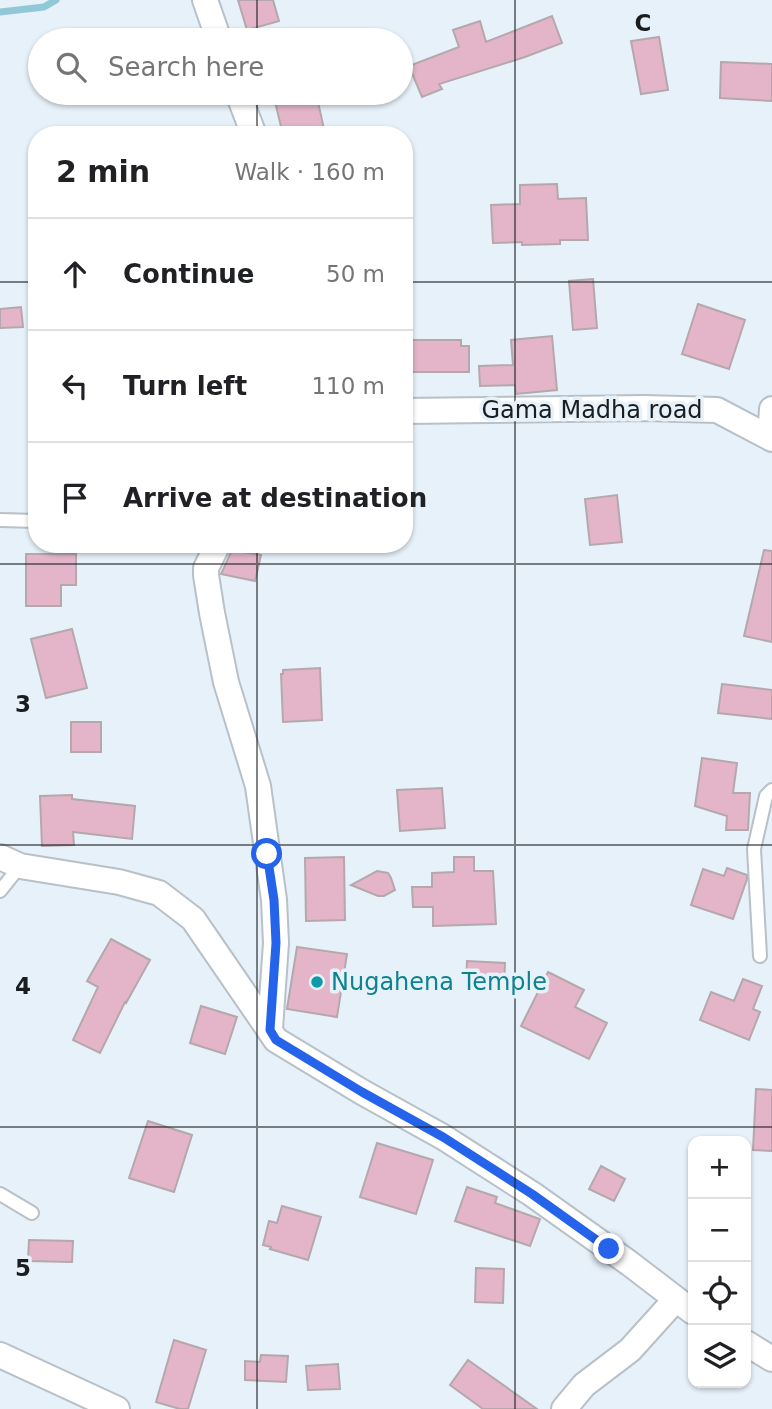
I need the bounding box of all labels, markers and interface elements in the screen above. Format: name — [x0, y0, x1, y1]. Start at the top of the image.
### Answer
text: C — [635, 10, 651, 36]
search box — [28, 28, 413, 105]
icon: search — [52, 48, 90, 86]
text: Search here — [108, 52, 264, 82]
text: 2 min — [56, 154, 150, 189]
text: Walk · 160 m — [234, 159, 385, 185]
icon: ahead — [56, 255, 94, 293]
text: Continue — [123, 259, 254, 289]
text: 50 m — [326, 261, 385, 287]
icon: left — [56, 367, 94, 405]
text: Turn left — [123, 371, 247, 401]
text: 110 m — [311, 373, 385, 399]
street label: Gama Madha road — [481, 396, 703, 424]
icon: arrive — [56, 479, 94, 517]
text: Arrive at destination — [123, 483, 427, 513]
text: 3 — [15, 691, 31, 717]
route start — [251, 838, 282, 869]
place label: Nugahena Temple — [331, 968, 547, 996]
text: 4 — [15, 973, 31, 999]
marker: Nugahena Temple — [309, 974, 325, 990]
map controls — [688, 1136, 751, 1388]
button: + — [688, 1136, 751, 1199]
button: − — [688, 1199, 751, 1262]
route end — [593, 1233, 624, 1264]
text: 5 — [15, 1255, 31, 1281]
button: locate — [688, 1262, 751, 1325]
button: layers — [688, 1325, 751, 1388]

